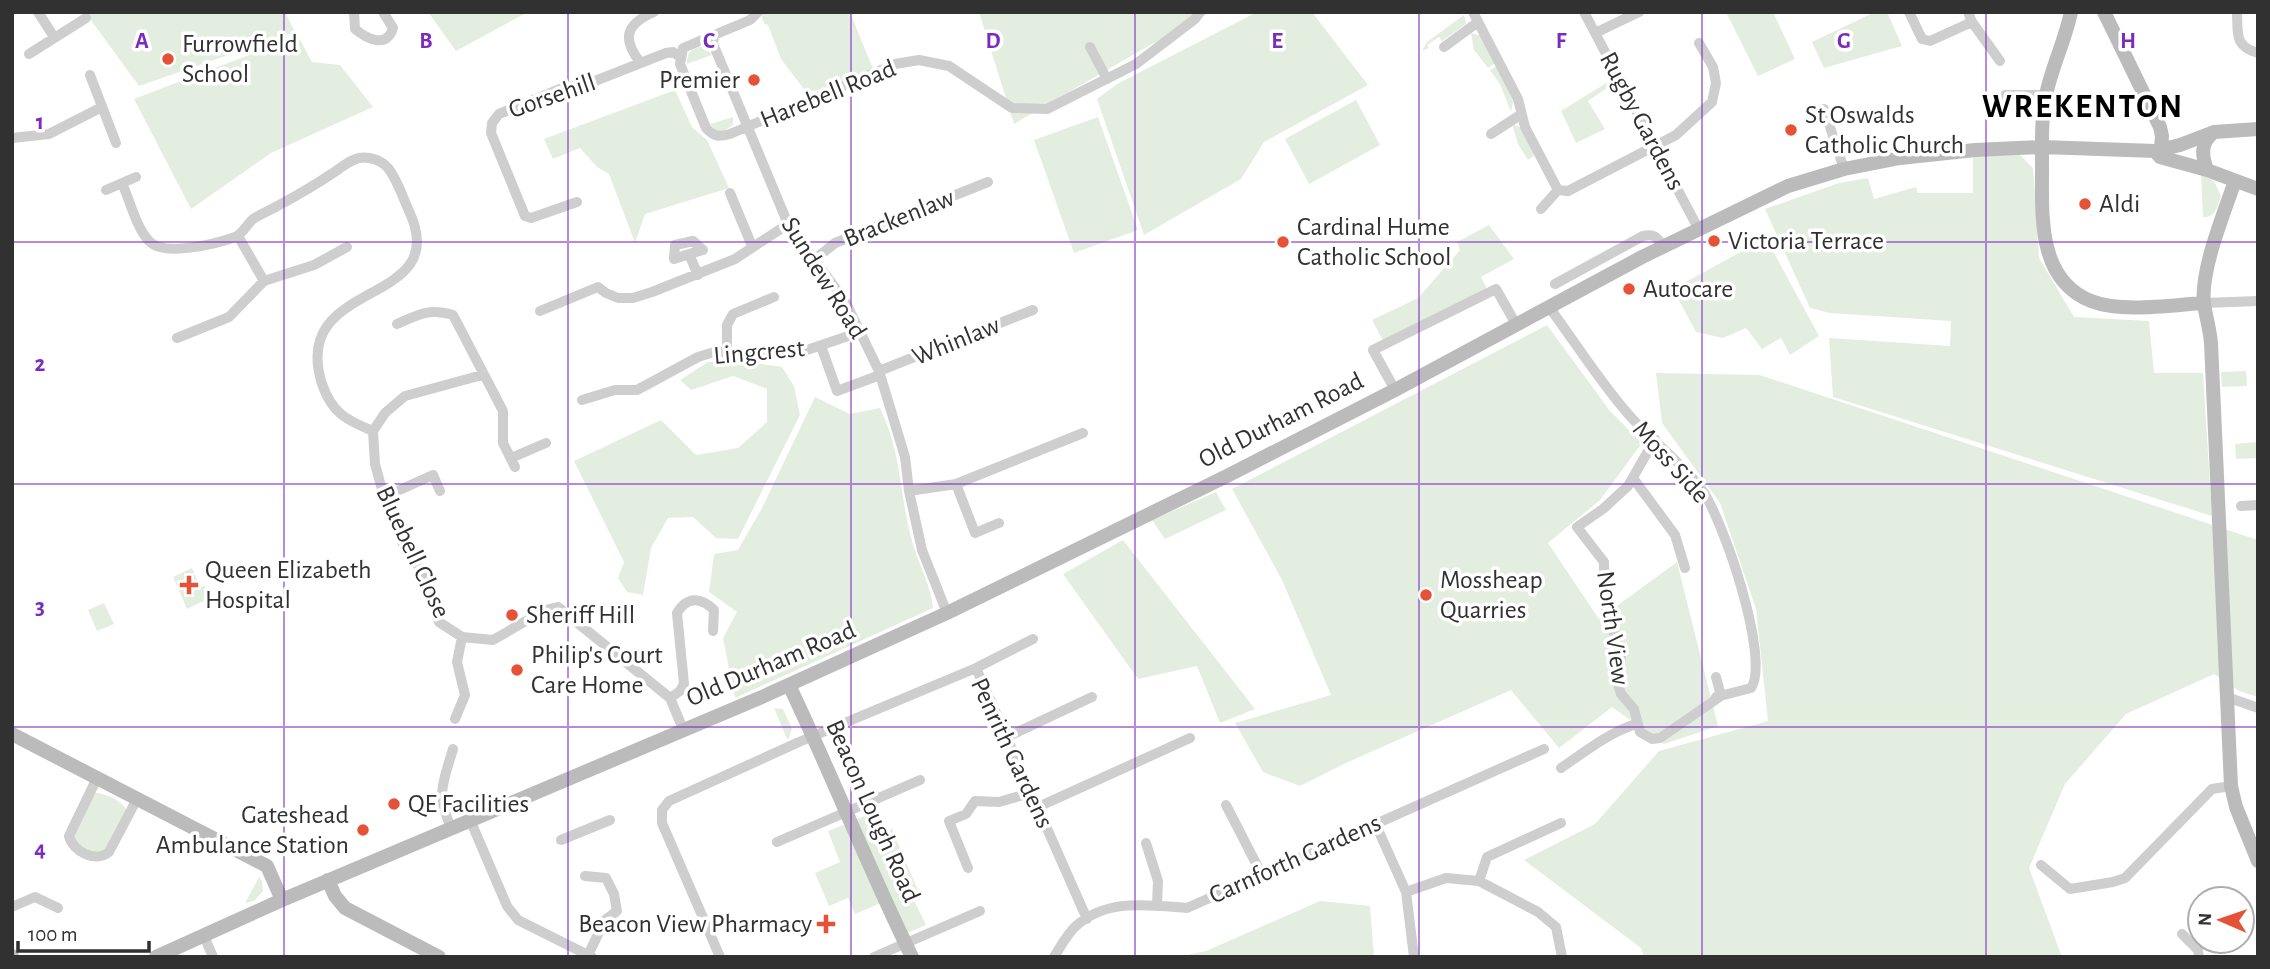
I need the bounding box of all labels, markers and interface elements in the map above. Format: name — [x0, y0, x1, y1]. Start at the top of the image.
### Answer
text: A — [135, 30, 149, 53]
text: B — [419, 30, 433, 53]
text: C — [703, 30, 715, 53]
text: D — [985, 30, 1001, 53]
text: E — [1271, 30, 1283, 53]
text: F — [1556, 30, 1567, 53]
text: G — [1837, 30, 1851, 53]
text: H — [2120, 30, 2136, 53]
place label: Furrowfield School — [182, 31, 298, 87]
street label: Rugby Gardens — [1595, 48, 1689, 194]
marker: Furrowfield School — [160, 51, 176, 67]
street label: Harebell Road — [757, 55, 899, 133]
place label: Premier — [659, 67, 741, 93]
street label: Gorsehill — [505, 69, 599, 123]
marker: Premier — [746, 72, 762, 88]
district label: WREKENTON — [1982, 91, 2184, 124]
place label: St Oswalds Catholic Church — [1805, 102, 1964, 158]
text: 1 — [36, 111, 44, 134]
marker: St Oswalds Catholic Church — [1783, 122, 1799, 138]
street label: Brackenlaw — [840, 184, 958, 252]
place label: Aldi — [2099, 191, 2140, 217]
marker: Aldi — [2077, 196, 2093, 212]
street label: Sundew Road — [776, 213, 872, 343]
place label: Cardinal Hume Catholic School — [1297, 214, 1451, 270]
place label: Victoria Terrace — [1728, 228, 1884, 254]
marker: Victoria Terrace — [1706, 233, 1722, 249]
marker: Cardinal Hume Catholic School — [1275, 234, 1291, 250]
place label: Autocare — [1643, 276, 1733, 302]
marker: Autocare — [1621, 281, 1637, 297]
street label: Whinlaw — [909, 312, 1004, 370]
street label: Lingcrest — [712, 335, 806, 369]
text: 2 — [35, 353, 46, 376]
street label: Old Durham Road — [1194, 367, 1368, 473]
street label: Moss Side — [1628, 416, 1714, 508]
street label: Bluebell Close — [371, 482, 455, 622]
place label: Queen Elizabeth Hospital — [205, 557, 372, 613]
place label: Mossheap Quarries — [1440, 567, 1543, 623]
street label: North View — [1592, 569, 1634, 687]
marker: Queen Elizabeth Hospital — [179, 575, 199, 595]
marker: Mossheap Quarries — [1418, 587, 1434, 603]
text: 3 — [35, 596, 45, 619]
place label: Sheriff Hill — [526, 602, 635, 628]
marker: Sheriff Hill — [504, 607, 520, 623]
street label: Old Durham Road — [683, 617, 859, 711]
place label: Philip's Court Care Home — [531, 642, 663, 698]
marker: Philip's Court Care Home — [509, 662, 525, 678]
street label: Penrith Gardens — [966, 674, 1058, 832]
street label: Beacon Lough Road — [821, 716, 925, 906]
place label: QE Facilities — [408, 791, 529, 817]
marker: QE Facilities — [386, 796, 402, 812]
place label: Gateshead Ambulance Station — [156, 802, 349, 858]
street label: Carnforth Gardens — [1205, 809, 1385, 909]
marker: Gateshead Ambulance Station — [355, 822, 371, 838]
text: 4 — [34, 838, 46, 861]
north arrow — [2186, 885, 2256, 955]
scale bar — [18, 909, 149, 953]
place label: Beacon View Pharmacy — [578, 911, 812, 937]
text: N — [2196, 913, 2215, 926]
marker: Beacon View Pharmacy — [818, 916, 834, 932]
text: 100 m — [28, 924, 78, 945]

